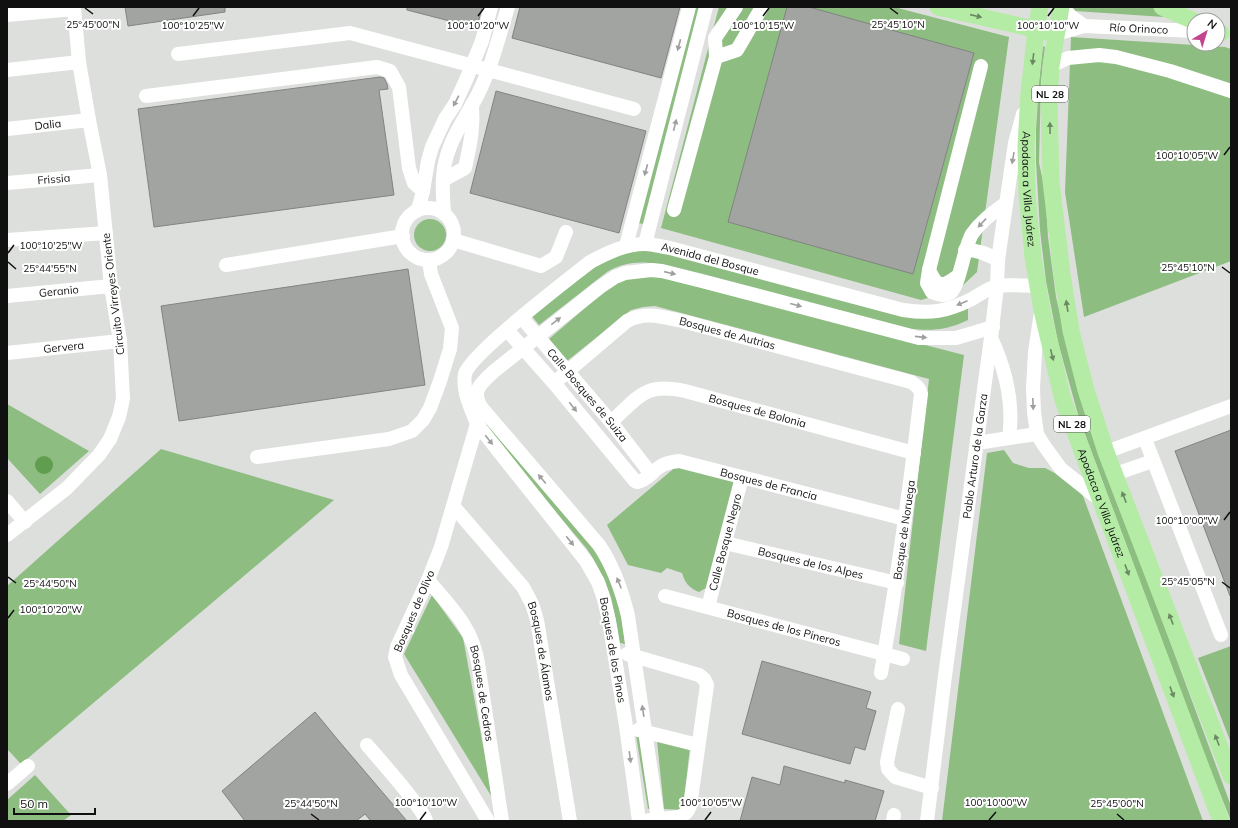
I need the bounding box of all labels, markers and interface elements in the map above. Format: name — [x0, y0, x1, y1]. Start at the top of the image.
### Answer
north arrow — [1186, 12, 1226, 52]
one-way arrow — [970, 13, 982, 19]
text: N — [1205, 16, 1220, 32]
text: 25°45'00"N — [66, 18, 120, 31]
text: 25°45'10"N — [871, 18, 925, 31]
text: 100°10'25"W — [162, 19, 224, 32]
text: 100°10'20"W — [447, 19, 509, 32]
text: 100°10'15"W — [732, 19, 794, 32]
text: 100°10'10"W — [1017, 19, 1079, 32]
street label: Río Orinoco — [1109, 20, 1169, 37]
one-way arrow — [676, 39, 682, 51]
one-way arrow — [1029, 53, 1036, 65]
road number: NL 28 — [1032, 86, 1068, 102]
one-way arrow — [453, 95, 459, 107]
street label: Dalia — [34, 116, 62, 133]
one-way arrow — [672, 119, 678, 131]
one-way arrow — [1047, 121, 1053, 134]
street label: Apodaca a Villa Juárez — [1019, 131, 1039, 248]
text: 100°10'05"W — [1156, 149, 1218, 162]
one-way arrow — [1010, 152, 1016, 164]
one-way arrow — [643, 165, 649, 177]
street label: Frissia — [37, 171, 71, 187]
one-way arrow — [977, 218, 986, 228]
street label: Circuito Virreyes Oriente — [99, 232, 127, 356]
text: 100°10'25"W — [20, 239, 82, 252]
street label: Avenida del Bosque — [660, 240, 761, 278]
text: 25°45'10"N — [1161, 261, 1215, 274]
text: 25°44'55"N — [23, 262, 77, 275]
one-way arrow — [663, 271, 676, 277]
street label: Geranio — [38, 282, 79, 300]
one-way arrow — [1064, 300, 1070, 312]
one-way arrow — [955, 301, 967, 307]
one-way arrow — [789, 303, 802, 309]
street label: Bosques de Autrias — [678, 314, 777, 353]
one-way arrow — [550, 317, 561, 326]
one-way arrow — [915, 334, 928, 340]
street label: Gervera — [43, 338, 85, 356]
street label: Calle Bosques de Suiza — [544, 345, 631, 445]
one-way arrow — [1050, 349, 1056, 361]
street label: Bosques de Bolonia — [707, 391, 808, 431]
street label: Pablo Arturo de la Garza — [959, 393, 990, 520]
one-way arrow — [1030, 398, 1037, 410]
one-way arrow — [568, 401, 577, 412]
road number: NL 28 — [1054, 416, 1090, 432]
one-way arrow — [485, 434, 493, 445]
street label: Apodaca a Villa Juárez — [1075, 446, 1129, 560]
street label: Bosques de Francia — [719, 465, 819, 503]
one-way arrow — [538, 474, 547, 484]
street label: Bosque de Noruega — [890, 479, 918, 581]
one-way arrow — [1121, 491, 1127, 503]
street label: Calle Bosque Negro — [706, 492, 744, 592]
text: 100°10'00"W — [1156, 514, 1218, 527]
one-way arrow — [566, 536, 574, 547]
street label: Bosques de los Alpes — [757, 544, 865, 582]
one-way arrow — [1124, 565, 1130, 577]
street label: Bosques de Olivo — [390, 568, 438, 654]
text: 25°45'05"N — [1161, 575, 1215, 588]
text: 25°44'50"N — [23, 577, 77, 590]
one-way arrow — [615, 577, 621, 589]
street label: Bosques de los Pinos — [597, 596, 629, 704]
street label: Bosques de Álamos — [525, 600, 557, 702]
text: 100°10'20"W — [20, 603, 82, 616]
street label: Bosques de los Pineros — [725, 606, 842, 649]
one-way arrow — [1167, 612, 1173, 624]
street label: Bosques de Cedros — [467, 643, 497, 742]
one-way arrow — [1169, 686, 1175, 698]
one-way arrow — [639, 705, 645, 717]
one-way arrow — [1214, 734, 1220, 746]
one-way arrow — [627, 751, 633, 763]
scale bar — [14, 790, 95, 816]
text: 50 m — [20, 796, 48, 811]
text: 100°10'10"W — [395, 796, 457, 809]
text: 100°10'05"W — [680, 796, 742, 809]
text: 100°10'00"W — [965, 796, 1027, 809]
text: 25°44'50"N — [284, 797, 338, 810]
text: 25°45'00"N — [1090, 797, 1144, 810]

